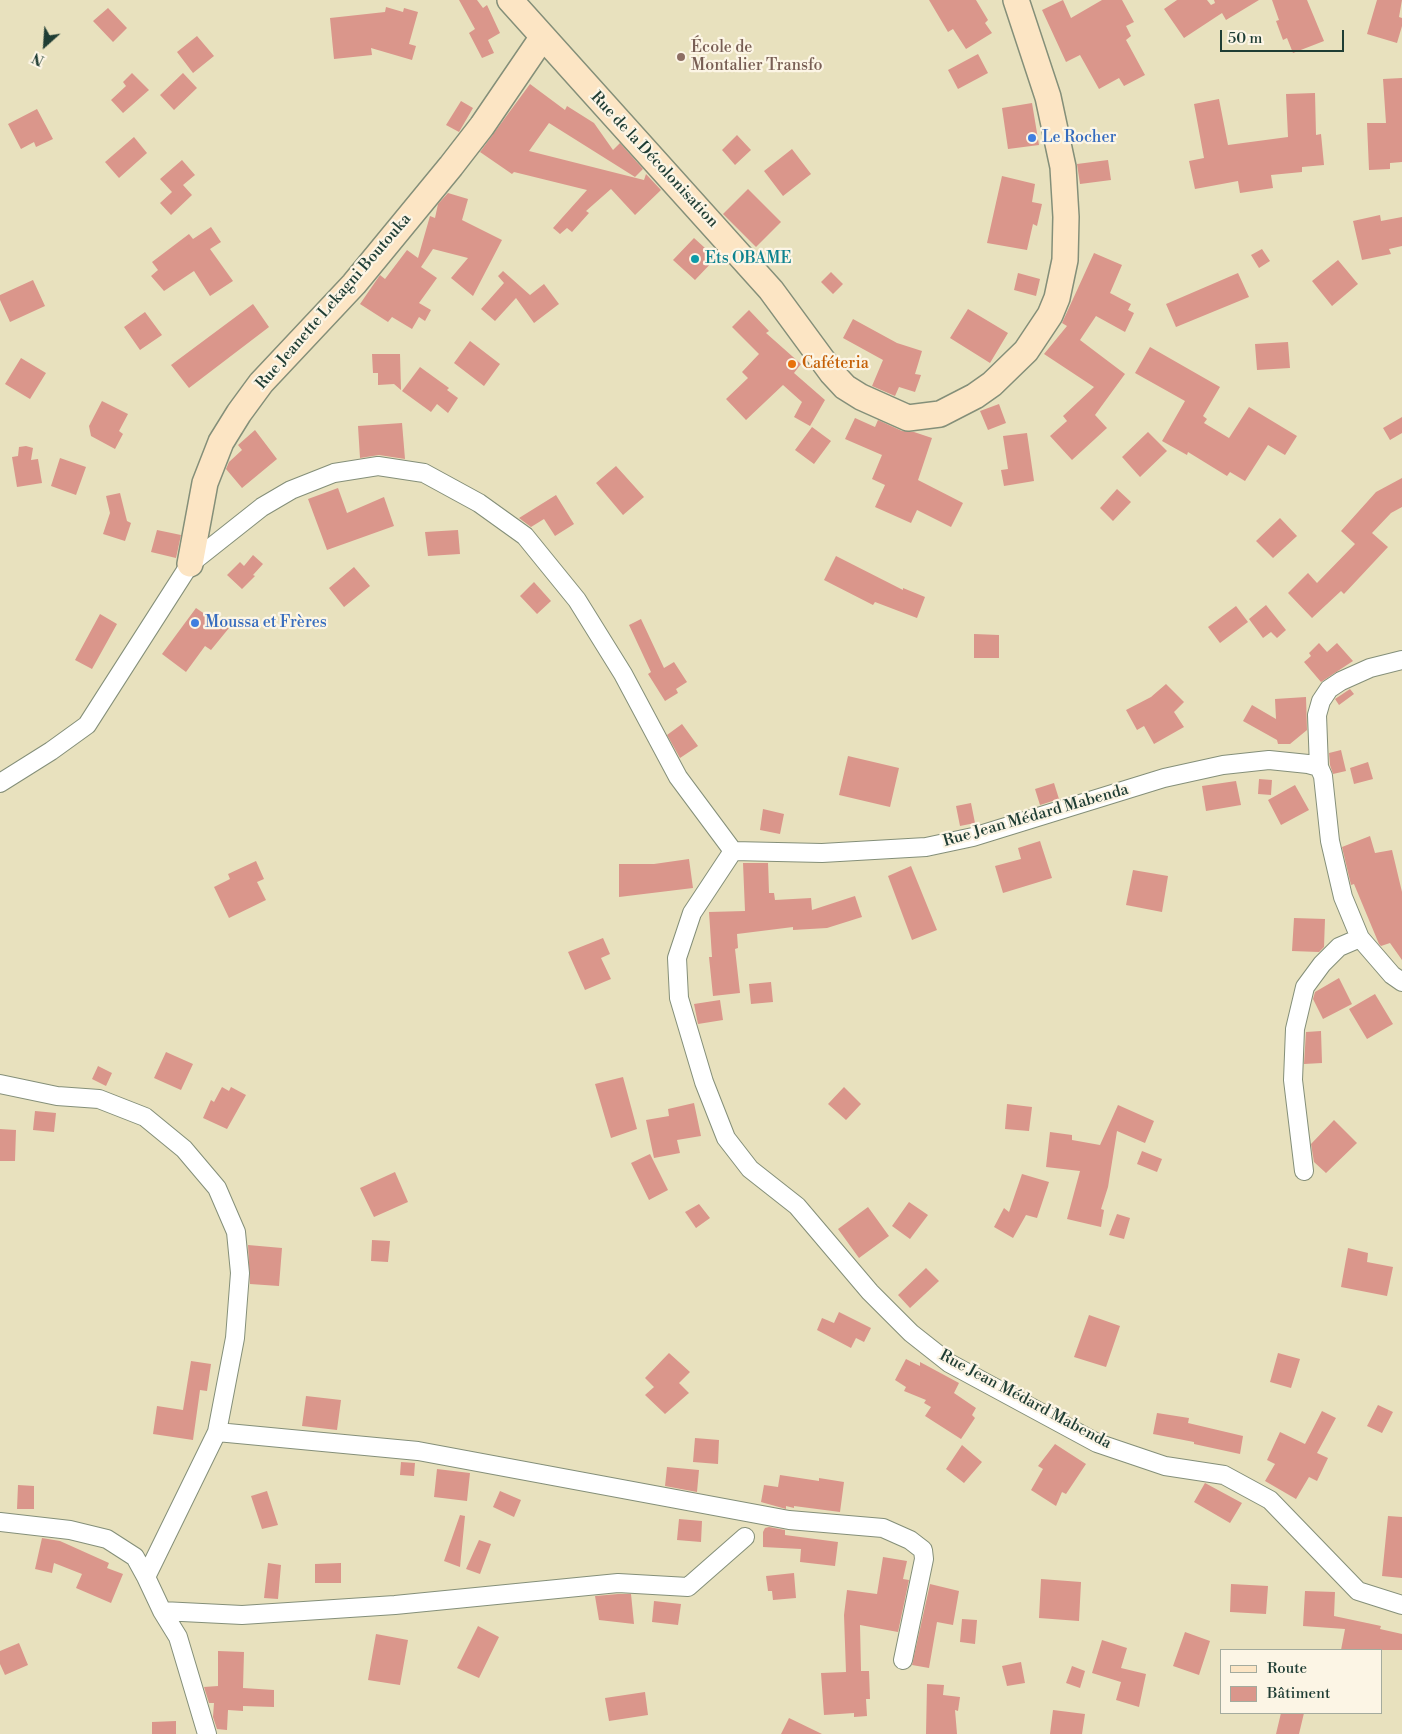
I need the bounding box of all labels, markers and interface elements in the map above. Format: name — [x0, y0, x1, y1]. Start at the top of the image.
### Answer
north arrow — [20, 20, 70, 70]
scale bar — [1222, 20, 1346, 52]
text: 50 m — [1228, 29, 1262, 48]
place label: École de Montalier Transfo — [691, 38, 823, 76]
text: N — [30, 48, 47, 69]
marker: École de Montalier Transfo — [675, 51, 687, 63]
street label: Rue de la Décolonisation — [586, 88, 722, 232]
place label: Le Rocher — [1042, 128, 1116, 148]
marker: Le Rocher — [1026, 132, 1038, 144]
street label: Rue Jeanette Lekagni Boutouka — [252, 210, 416, 394]
place label: Ets OBAME — [705, 249, 792, 269]
marker: Ets OBAME — [689, 253, 701, 265]
place label: Caféteria — [802, 354, 869, 374]
marker: Caféteria — [786, 358, 798, 370]
place label: Moussa et Frères — [205, 613, 327, 633]
marker: Moussa et Frères — [189, 617, 201, 629]
street label: Rue Jean Médard Mabenda — [941, 780, 1131, 852]
street label: Rue Jean Médard Mabenda — [936, 1346, 1114, 1454]
legend — [1220, 1649, 1382, 1714]
text: Route — [1267, 1659, 1307, 1678]
text: Bâtiment — [1267, 1684, 1330, 1703]

